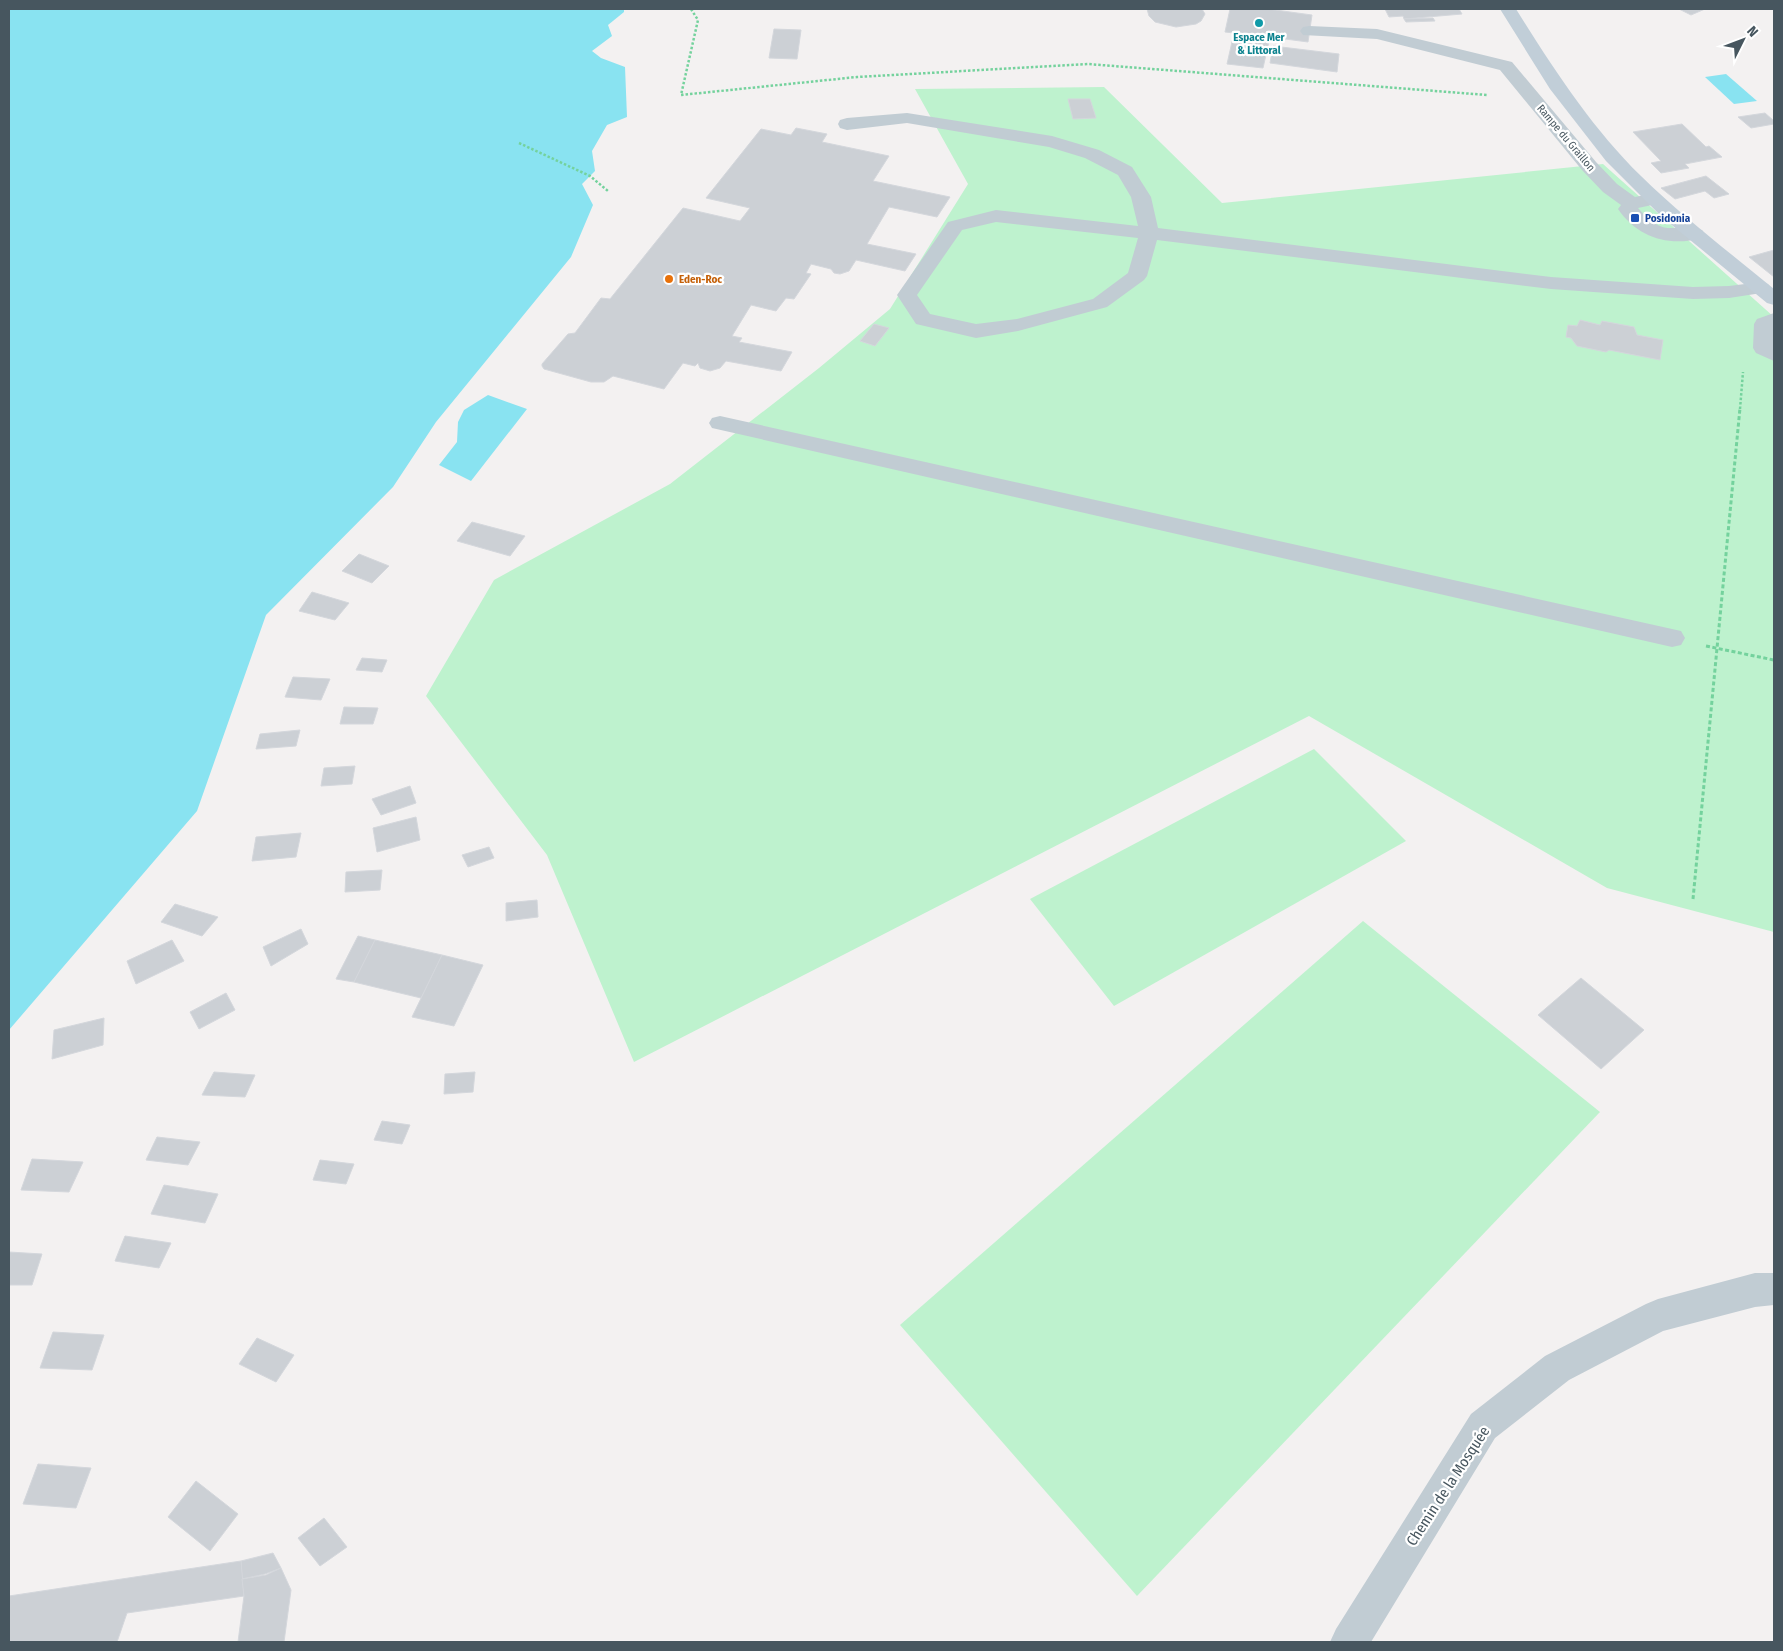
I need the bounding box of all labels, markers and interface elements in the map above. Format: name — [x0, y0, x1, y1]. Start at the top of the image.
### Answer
north arrow — [1718, 15, 1768, 65]
marker: Espace Mer & Littoral — [1253, 17, 1265, 29]
text: N — [1743, 23, 1761, 40]
place label: Espace Mer & Littoral — [1233, 31, 1286, 57]
street label: Rampe du Graillon — [1534, 102, 1598, 174]
marker: Posidonia — [1629, 212, 1641, 224]
place label: Posidonia — [1645, 212, 1691, 225]
marker: Eden-Roc — [663, 273, 675, 285]
place label: Eden-Roc — [679, 273, 722, 286]
street label: Chemin de la Mosquée — [1403, 1423, 1493, 1549]

